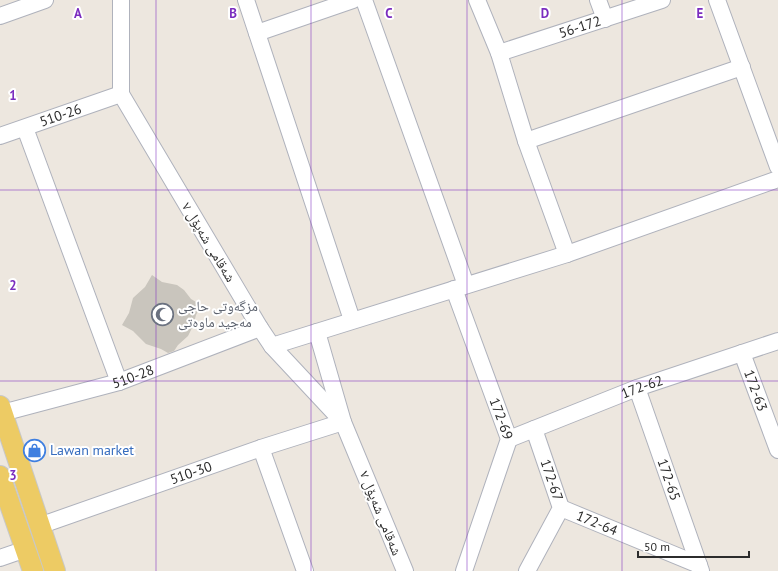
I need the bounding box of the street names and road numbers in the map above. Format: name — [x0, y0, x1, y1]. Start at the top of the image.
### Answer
street label: 56-172 — [556, 11, 603, 42]
street label: 510-26 — [37, 99, 84, 131]
street label: شەقامی شەپۆل ٧ — [178, 199, 240, 285]
street label: 510-28 — [110, 361, 156, 392]
street label: 172-63 — [740, 367, 772, 414]
street label: 172-62 — [618, 371, 665, 402]
street label: 172-69 — [486, 395, 517, 442]
street label: 172-65 — [653, 456, 685, 503]
street label: 510-30 — [168, 457, 215, 488]
street label: 172-67 — [536, 457, 568, 503]
street label: شەقامی شەپۆل ٧ — [356, 468, 406, 558]
street label: 172-64 — [574, 506, 621, 540]

